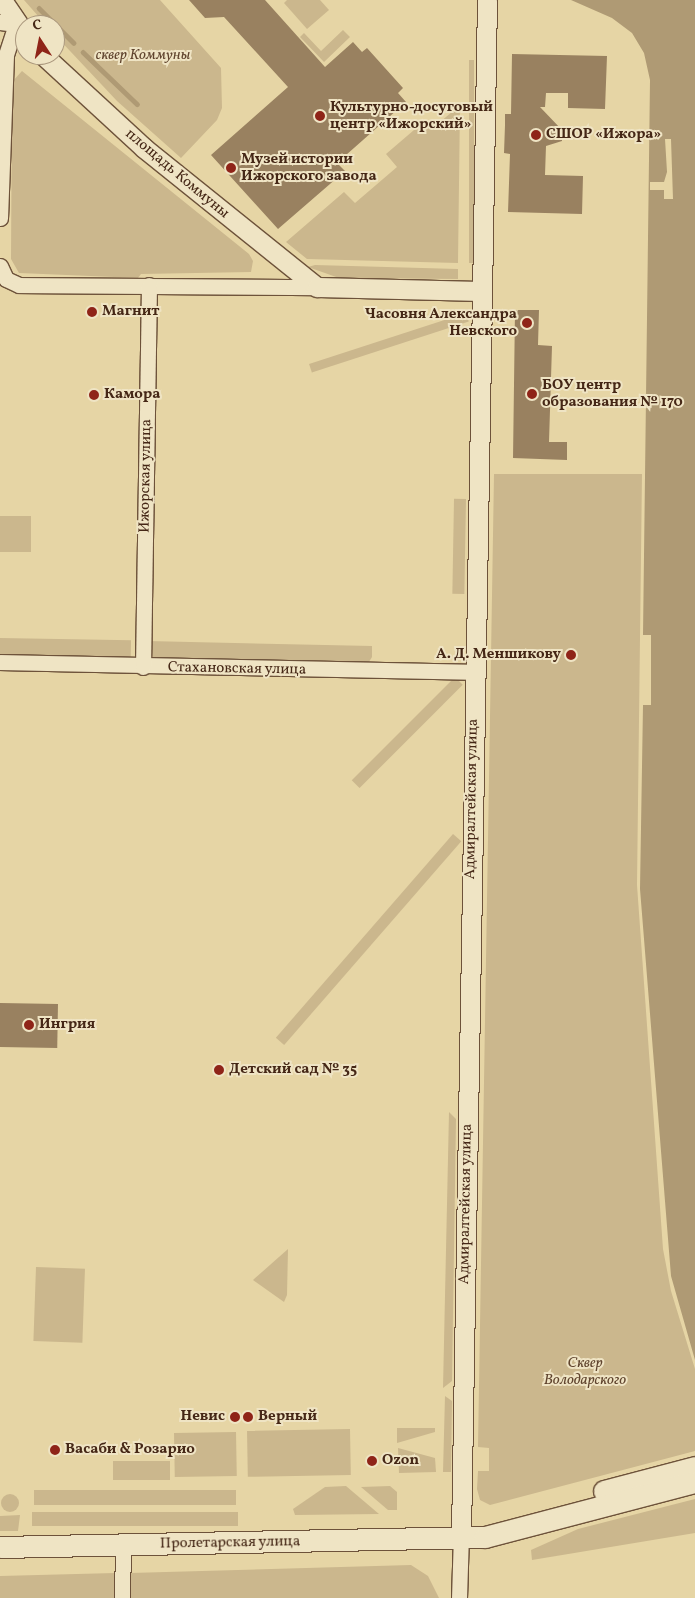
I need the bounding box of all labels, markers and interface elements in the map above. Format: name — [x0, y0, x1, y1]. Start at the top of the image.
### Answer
north arrow — [15, 15, 65, 65]
text: С — [31, 16, 43, 36]
park label: сквер Коммуны — [96, 47, 190, 65]
place label: Культурно-досуговый центр «Ижорский» — [330, 98, 493, 133]
marker: Культурно-досуговый центр «Ижорский» — [314, 110, 326, 122]
street label: площадь Коммуны — [121, 125, 233, 223]
place label: СШОР «Ижора» — [546, 126, 661, 144]
marker: СШОР «Ижора» — [530, 129, 542, 141]
place label: Музей истории Ижорского завода — [241, 150, 377, 185]
marker: Музей истории Ижорского завода — [225, 162, 237, 174]
place label: Магнит — [102, 303, 159, 321]
place label: Часовня Александра Невского — [365, 305, 517, 340]
marker: Магнит — [86, 306, 98, 318]
marker: Часовня Александра Невского — [521, 317, 533, 329]
place label: БОУ центр образования № 170 — [542, 376, 683, 411]
place label: Камора — [104, 386, 161, 404]
marker: БОУ центр образования № 170 — [526, 388, 538, 400]
marker: Камора — [88, 389, 100, 401]
street label: Ижорская улица — [136, 419, 156, 533]
place label: А. Д. Меншикову — [436, 646, 561, 664]
marker: А. Д. Меншикову — [565, 649, 577, 661]
street label: Стахановская улица — [167, 659, 307, 679]
street label: Адмиралтейская улица — [462, 718, 482, 880]
place label: Ингрия — [39, 1016, 95, 1034]
marker: Ингрия — [23, 1019, 35, 1031]
place label: Детский сад № 35 — [229, 1061, 357, 1079]
marker: Детский сад № 35 — [213, 1064, 225, 1076]
street label: Адмиралтейская улица — [456, 1123, 476, 1285]
park label: Сквер Володарского — [544, 1354, 626, 1389]
place label: Невис — [180, 1408, 225, 1426]
place label: Верный — [258, 1408, 317, 1426]
marker: Невис — [229, 1411, 241, 1423]
marker: Верный — [242, 1411, 254, 1423]
place label: Васаби & Розарио — [65, 1441, 195, 1459]
marker: Васаби & Розарио — [49, 1444, 61, 1456]
place label: Ozon — [382, 1452, 419, 1470]
marker: Ozon — [366, 1455, 378, 1467]
street label: Пролетарская улица — [159, 1533, 301, 1553]

